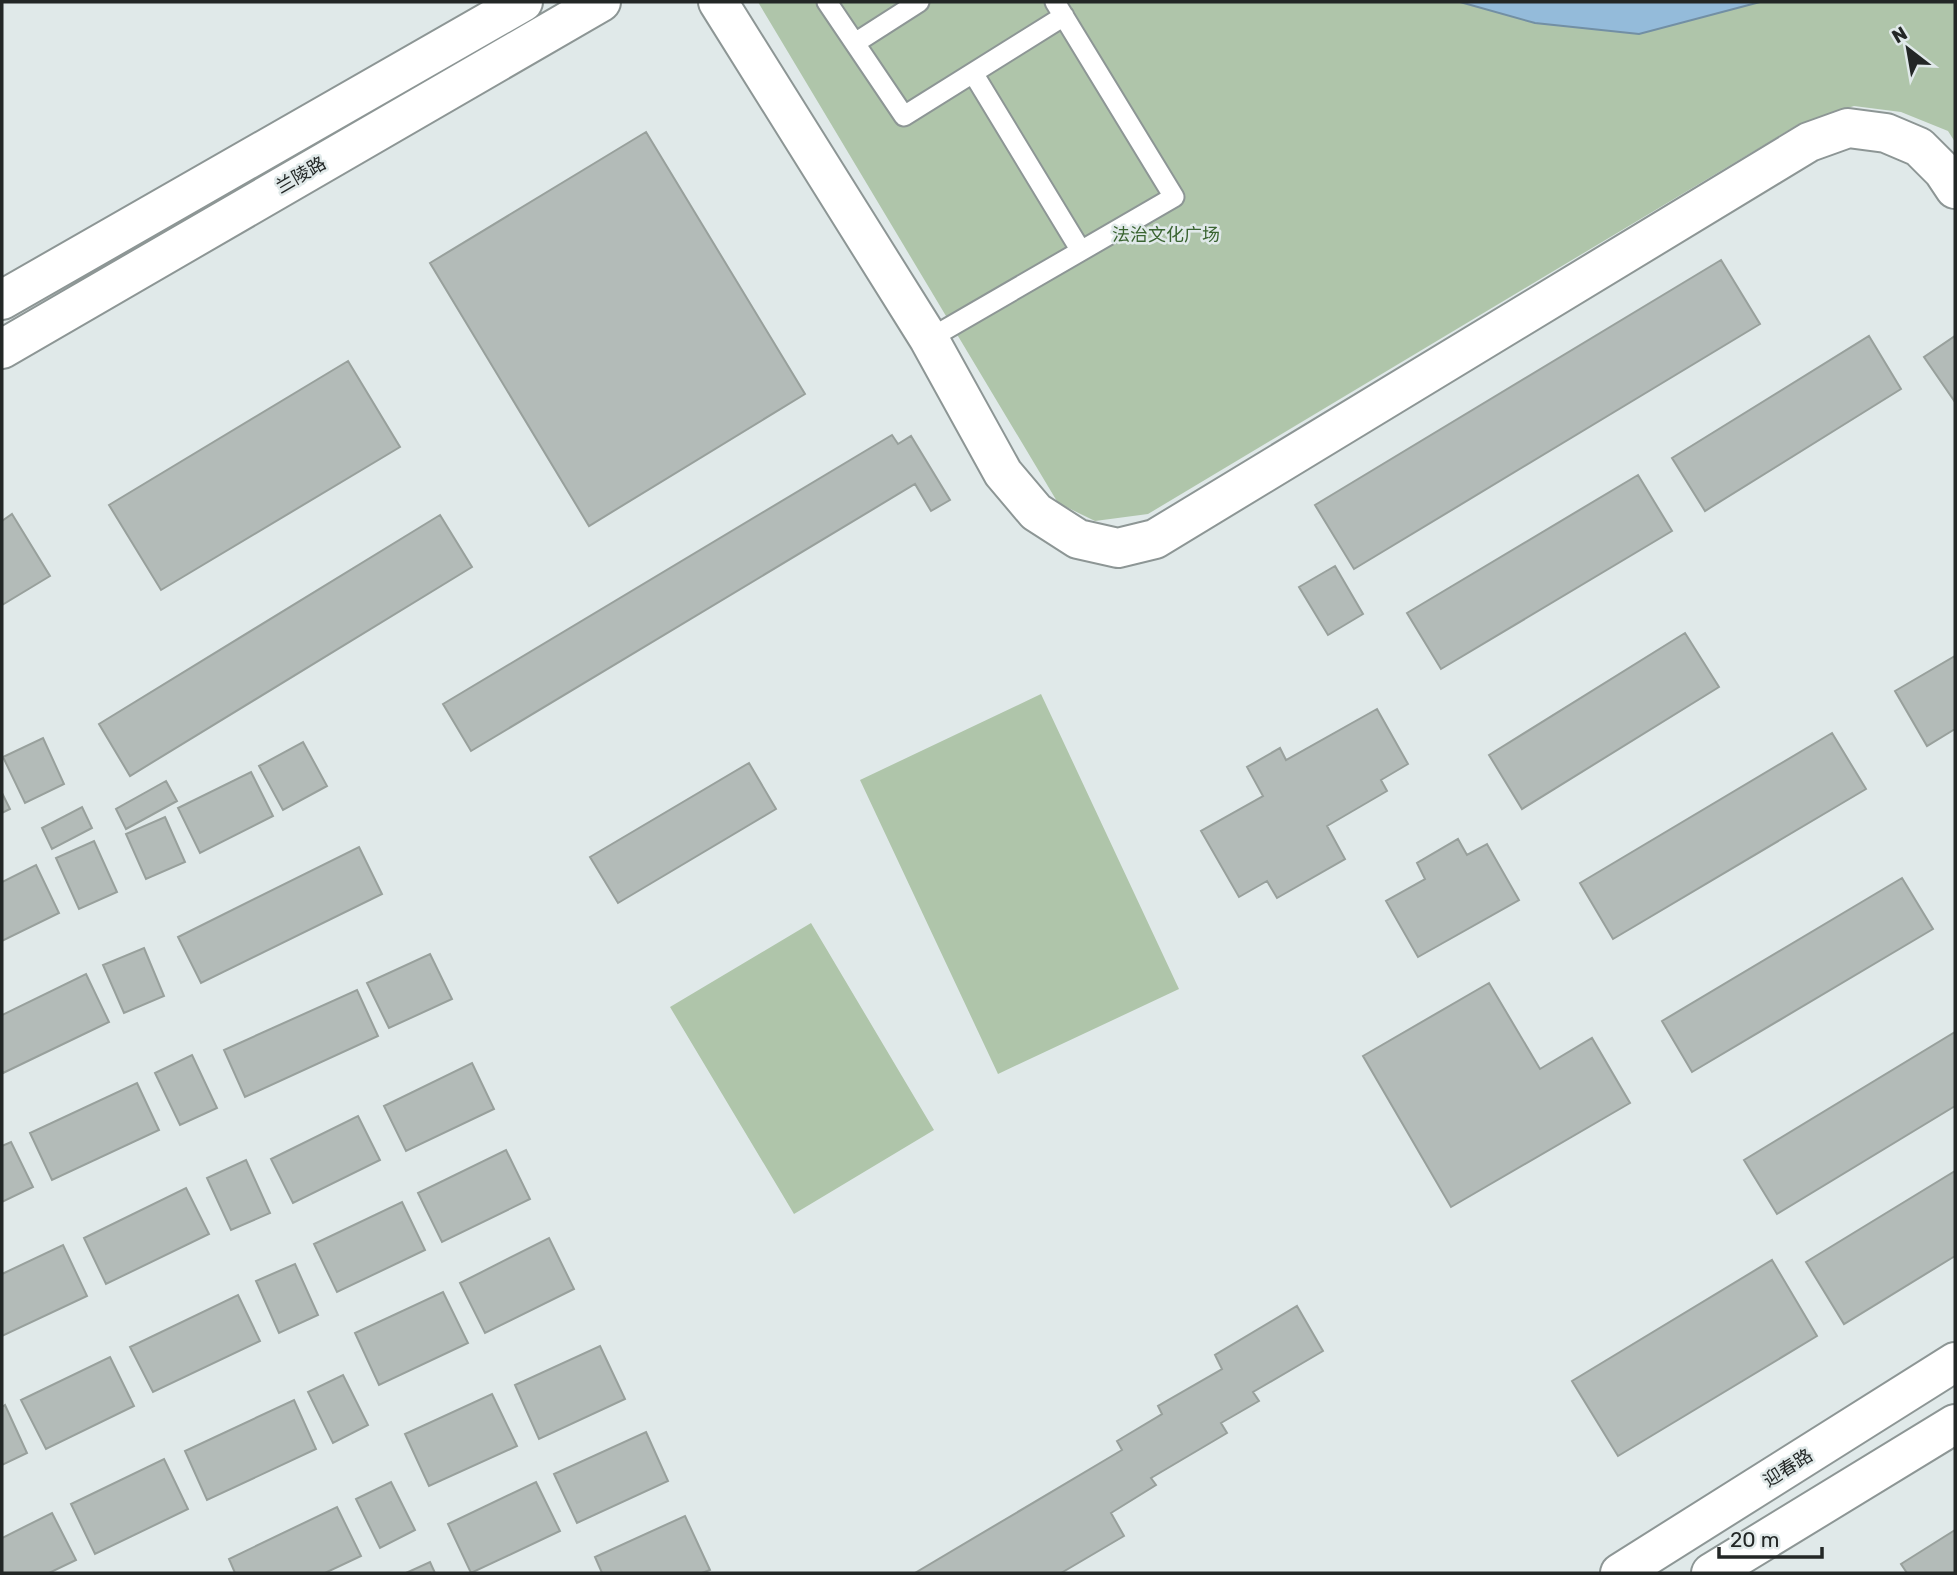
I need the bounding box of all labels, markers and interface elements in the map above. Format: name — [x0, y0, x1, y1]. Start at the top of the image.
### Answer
north arrow — [1873, 14, 1943, 84]
text: N — [1888, 21, 1911, 48]
street label: 兰陵路 — [272, 152, 330, 198]
park label: 法治文化广场 — [1112, 224, 1220, 246]
street label: 迎春路 — [1759, 1444, 1817, 1492]
scale bar — [1719, 1516, 1822, 1560]
text: 20 m — [1730, 1527, 1779, 1552]

